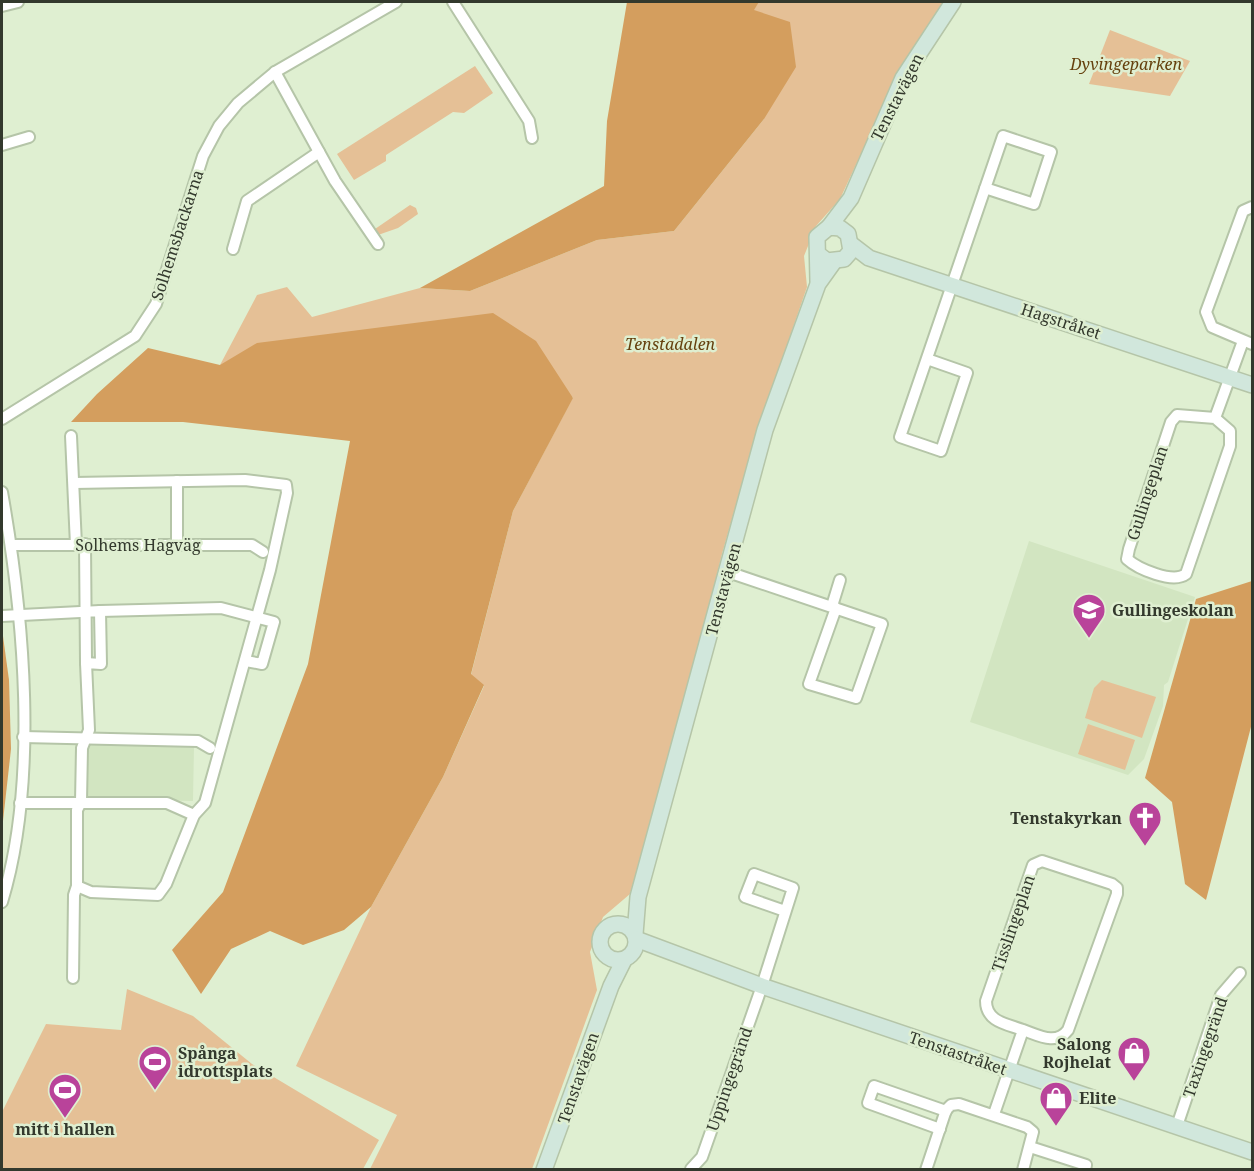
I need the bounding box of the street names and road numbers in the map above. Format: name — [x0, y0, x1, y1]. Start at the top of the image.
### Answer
street label: Tenstavägen — [866, 49, 928, 145]
street label: Solhemsbackarna — [146, 167, 208, 303]
street label: Hagstråket — [1018, 298, 1104, 344]
street label: Gullingeplan — [1121, 443, 1173, 543]
street label: Solhems Hagväg — [75, 534, 201, 556]
street label: Tenstavägen — [700, 540, 746, 638]
street label: Tisslingeplan — [986, 872, 1040, 974]
street label: Taxingegränd — [1177, 994, 1233, 1100]
street label: Uppingegränd — [701, 1024, 757, 1134]
street label: Tenstastråket — [906, 1026, 1010, 1080]
street label: Tenstavägen — [552, 1029, 604, 1127]

